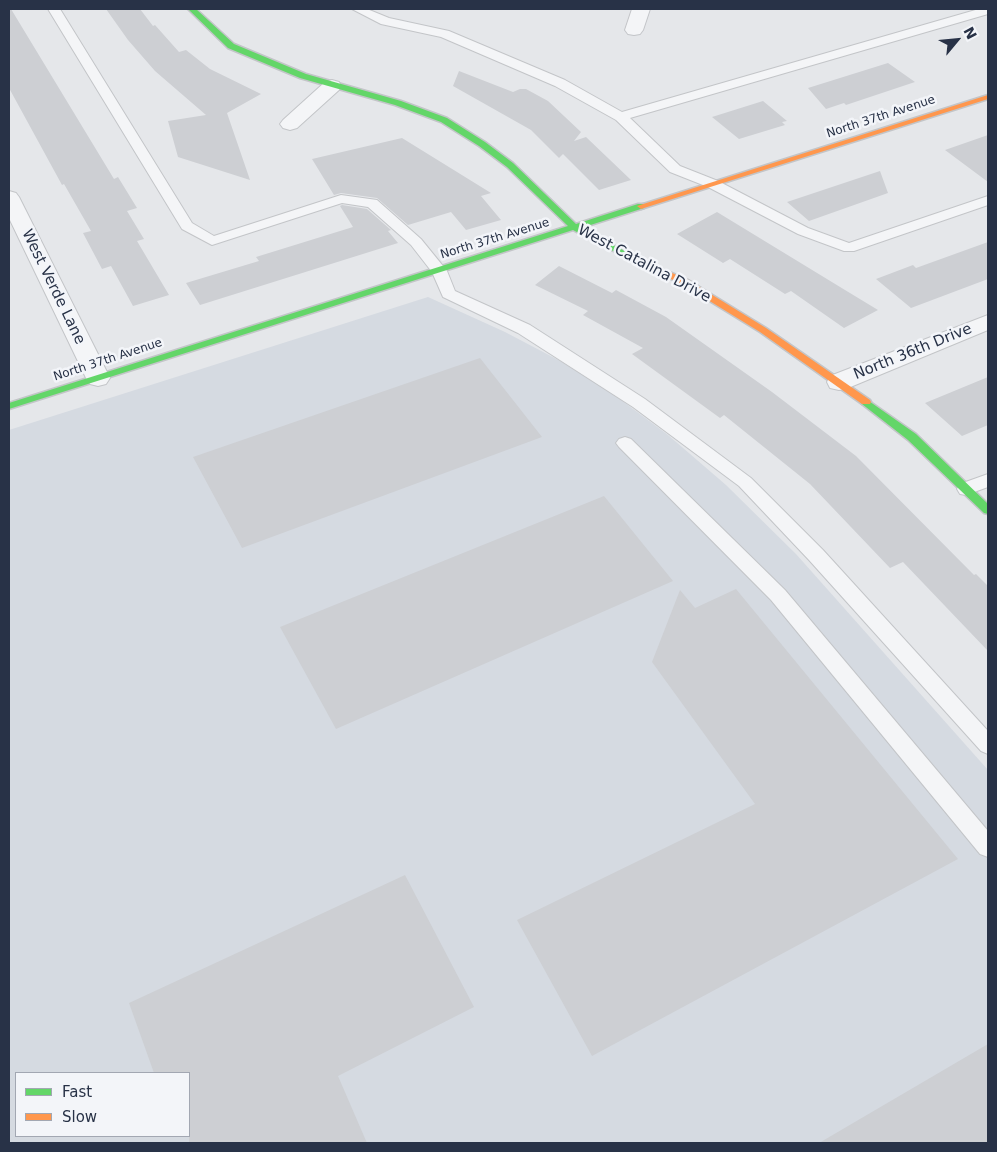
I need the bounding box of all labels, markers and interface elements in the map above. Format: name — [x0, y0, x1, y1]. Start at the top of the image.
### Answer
north arrow — [932, 15, 982, 65]
text: N — [960, 24, 980, 42]
street label: North 37th Avenue — [825, 93, 937, 141]
street label: North 37th Avenue — [439, 216, 551, 262]
street label: West Catalina Drive — [574, 221, 714, 307]
street label: West Verde Lane — [17, 227, 89, 347]
street label: North 36th Drive — [851, 320, 975, 384]
street label: North 37th Avenue — [52, 336, 164, 384]
legend — [15, 1072, 190, 1137]
text: Fast — [62, 1083, 92, 1101]
text: Slow — [62, 1108, 97, 1126]

